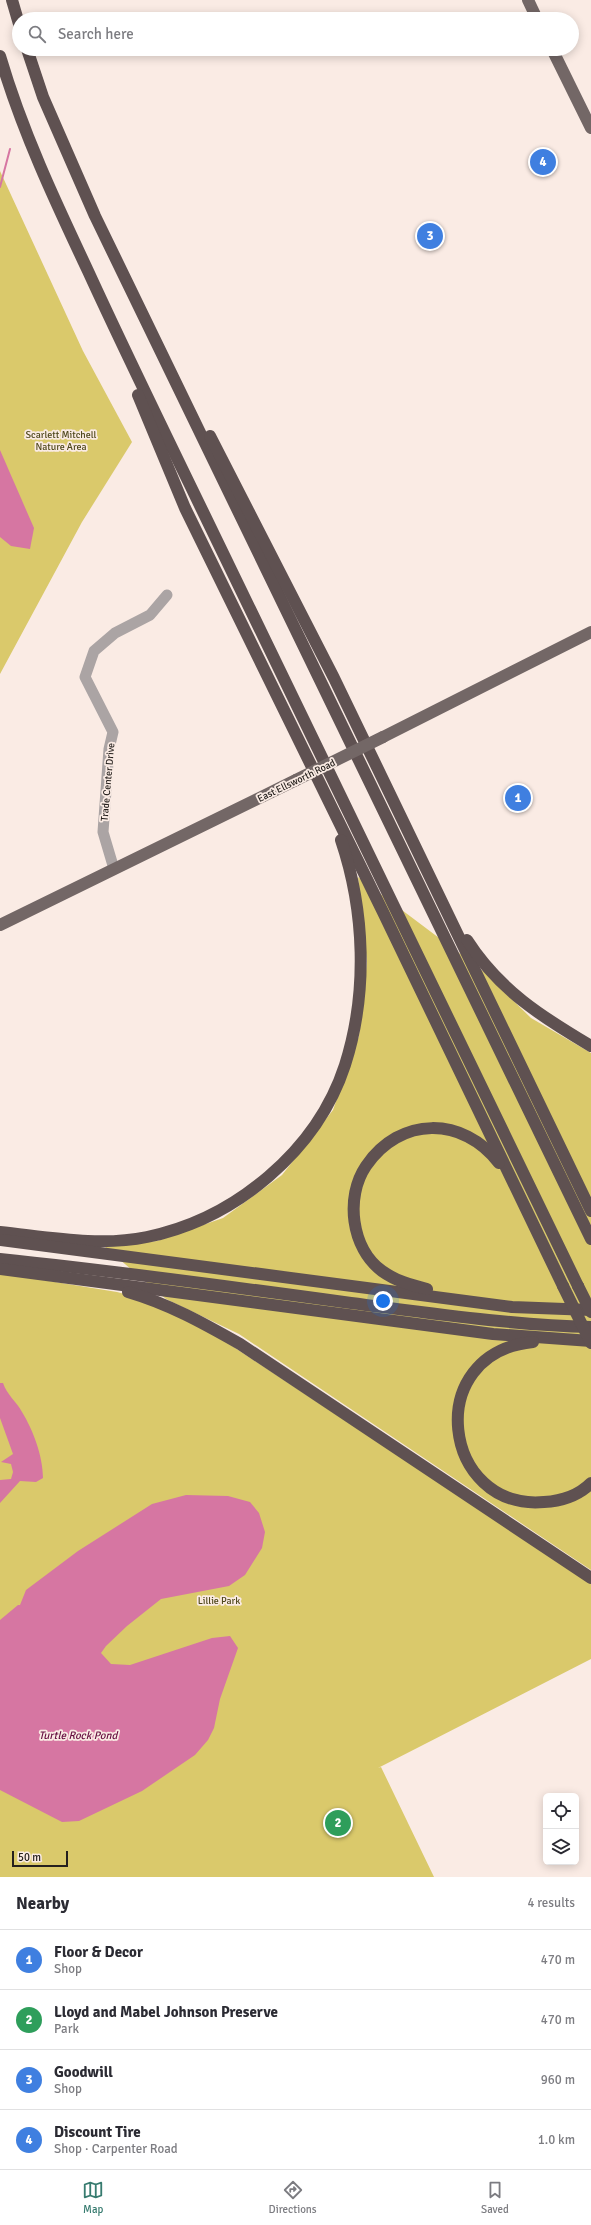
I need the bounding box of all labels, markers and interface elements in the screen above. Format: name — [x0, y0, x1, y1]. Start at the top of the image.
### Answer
search box — [12, 12, 579, 56]
icon: search — [26, 23, 48, 45]
text: Search here — [58, 25, 134, 43]
pin: 4 — [530, 147, 556, 177]
pin: 3 — [417, 221, 443, 251]
park label: Scarlett Mitchell Nature Area — [25, 429, 97, 453]
street label: Trade Center Drive — [99, 742, 117, 822]
street label: East Ellsworth Road — [255, 757, 337, 805]
pin: 1 — [505, 783, 531, 813]
your location — [373, 1291, 393, 1311]
park label: Lillie Park — [198, 1595, 240, 1607]
water label: Turtle Rock Pond — [39, 1729, 118, 1742]
map controls — [543, 1793, 579, 1865]
button: locate — [543, 1793, 579, 1829]
pin: 2 — [325, 1808, 351, 1838]
button: layers — [543, 1829, 579, 1865]
scale bar — [12, 1849, 68, 1868]
text: 50 m — [18, 1851, 41, 1864]
text: Nearby — [16, 1893, 69, 1914]
text: 4 results — [527, 1895, 575, 1911]
text: Floor & Decor — [54, 1943, 143, 1961]
text: 1 — [25, 1952, 33, 1968]
text: 470 m — [541, 1952, 575, 1968]
text: Shop — [54, 1961, 82, 1977]
text: Lloyd and Mabel Johnson Preserve — [54, 2003, 278, 2021]
text: 2 — [25, 2012, 33, 2028]
text: 470 m — [541, 2012, 575, 2028]
text: Park — [54, 2021, 79, 2037]
text: Goodwill — [54, 2063, 113, 2081]
text: 3 — [25, 2072, 33, 2088]
text: 960 m — [541, 2072, 575, 2088]
text: Shop — [54, 2081, 82, 2097]
text: Discount Tire — [54, 2123, 141, 2141]
text: 4 — [25, 2132, 33, 2148]
text: 1.0 km — [538, 2132, 575, 2148]
text: Shop · Carpenter Road — [54, 2141, 178, 2157]
tab: Map — [82, 2179, 104, 2216]
tab: Directions — [269, 2179, 317, 2216]
tab: Saved — [481, 2179, 509, 2216]

